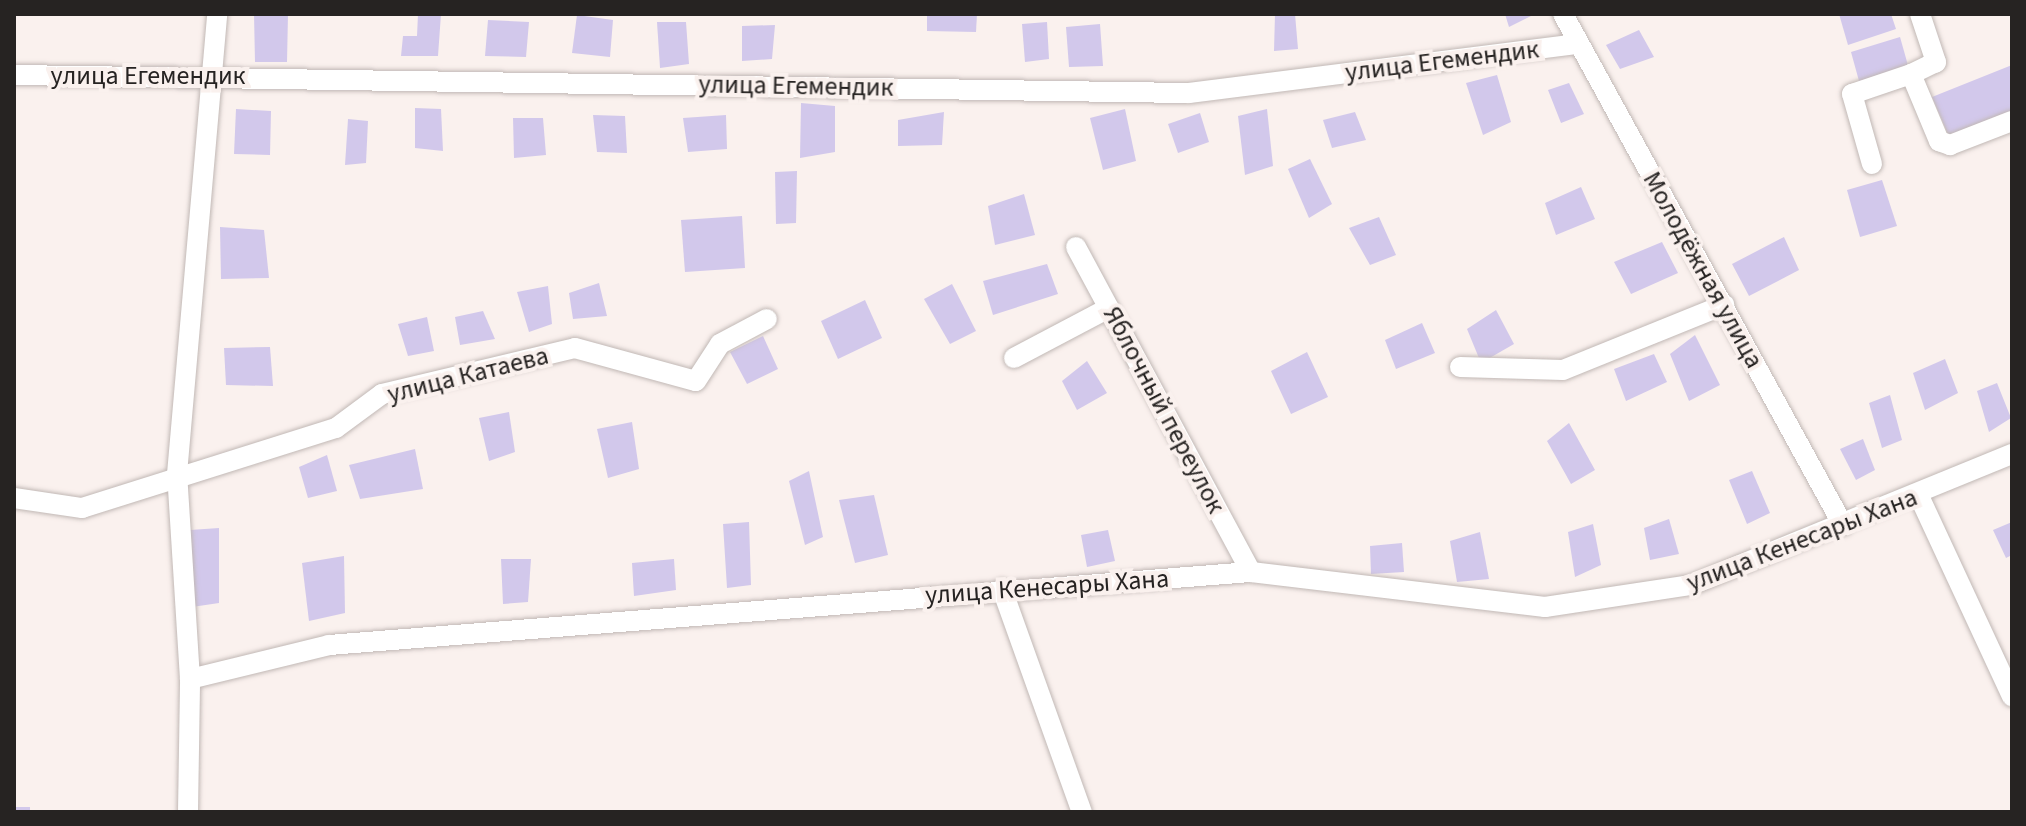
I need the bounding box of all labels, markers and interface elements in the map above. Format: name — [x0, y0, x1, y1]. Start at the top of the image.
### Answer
street label: улица Егемендик — [1343, 34, 1541, 88]
street label: улица Егемендик — [51, 60, 245, 92]
street label: улица Егемендик — [698, 69, 894, 103]
street label: Молодёжная улица — [1636, 166, 1770, 374]
street label: Яблочный переулок — [1096, 301, 1232, 519]
street label: улица Катаева — [384, 340, 552, 410]
street label: улица Кенесары Хана — [1682, 482, 1922, 598]
street label: улица Кенесары Хана — [924, 563, 1170, 611]

